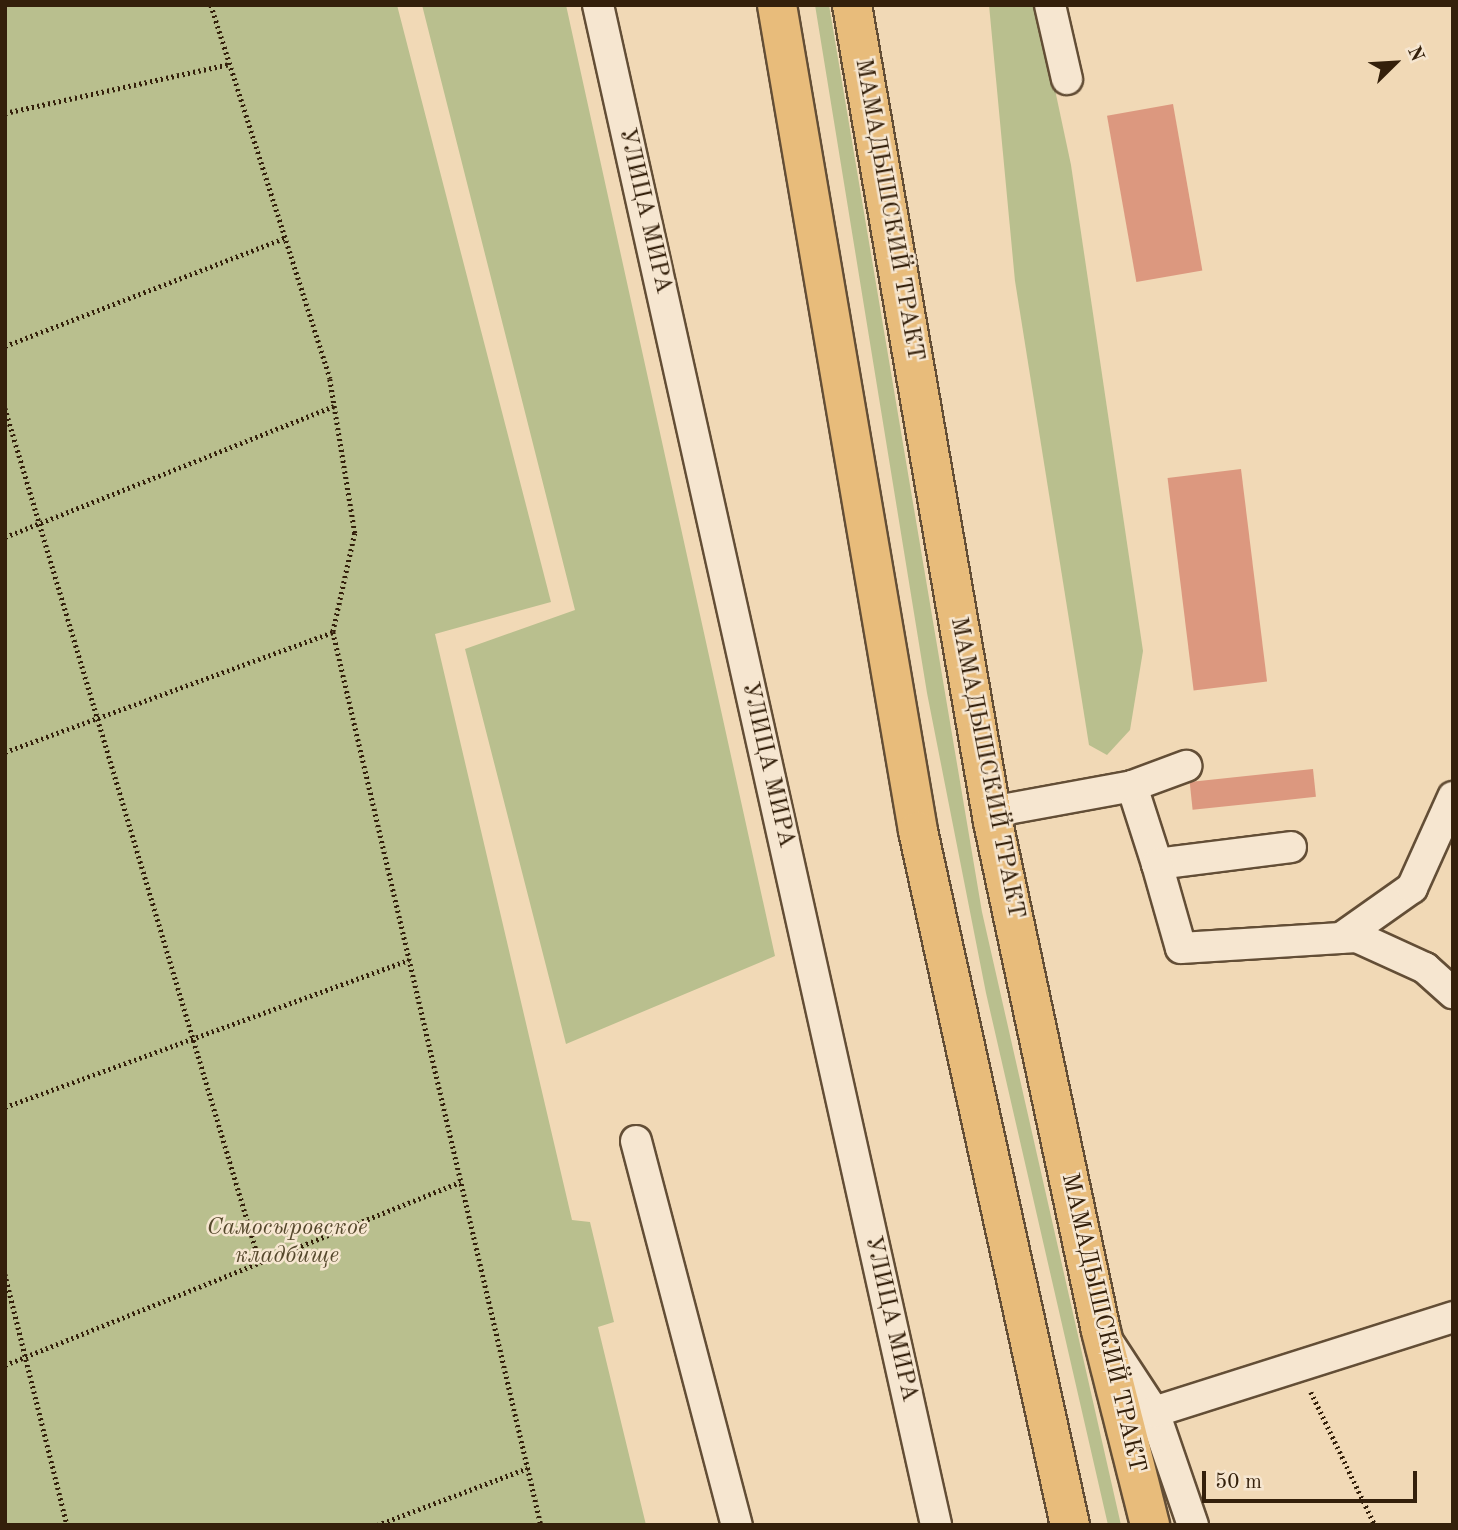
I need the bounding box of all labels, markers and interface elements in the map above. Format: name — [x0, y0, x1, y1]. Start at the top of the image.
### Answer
north arrow — [1360, 28, 1430, 98]
text: N — [1403, 44, 1426, 65]
street label: МАМАДЫШСКИЙ ТРАКТ — [847, 56, 929, 364]
street label: УЛИЦА МИРА — [611, 125, 677, 297]
street label: МАМАДЫШСКИЙ ТРАКТ — [943, 615, 1029, 921]
street label: УЛИЦА МИРА — [734, 679, 800, 851]
street label: МАМАДЫШСКИЙ ТРАКТ — [1053, 1170, 1151, 1476]
park label: Самосыровское кладбище — [206, 1215, 368, 1271]
street label: УЛИЦА МИРА — [857, 1233, 923, 1405]
scale bar — [1206, 1456, 1421, 1500]
text: 50 m — [1215, 1472, 1262, 1493]

